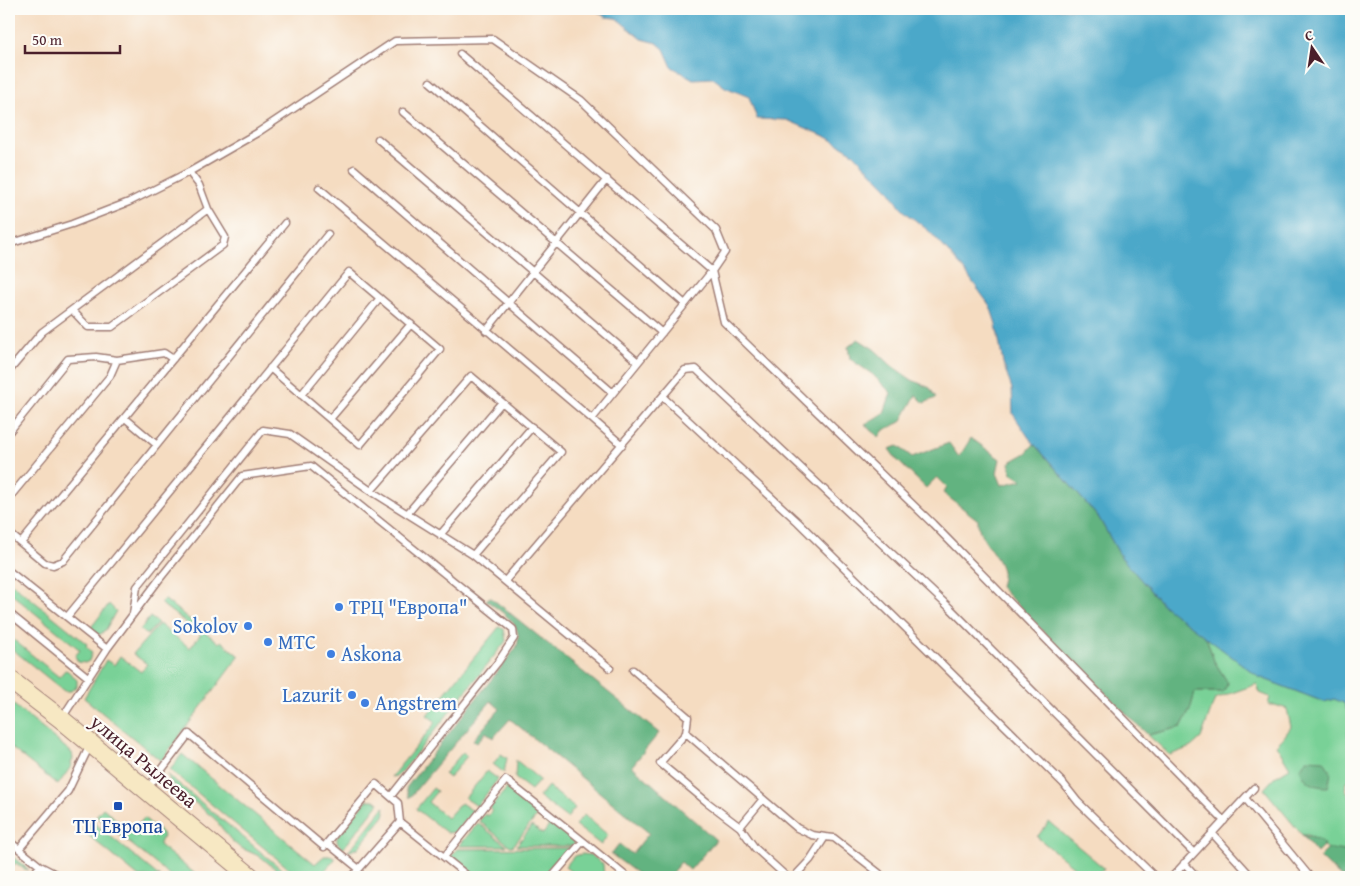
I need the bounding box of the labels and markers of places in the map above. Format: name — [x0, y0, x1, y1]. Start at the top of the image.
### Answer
place label: ТРЦ "Европа" — [349, 592, 468, 621]
marker: ТРЦ "Европа" — [333, 601, 345, 613]
place label: Sokolov — [173, 611, 238, 640]
marker: Sokolov — [242, 620, 254, 632]
place label: МТС — [278, 627, 316, 656]
marker: МТС — [262, 636, 274, 648]
place label: Askona — [341, 639, 402, 668]
marker: Askona — [325, 648, 337, 660]
place label: Lazurit — [282, 680, 342, 709]
place label: Angstrem — [375, 688, 458, 717]
marker: Lazurit — [346, 689, 358, 701]
marker: Angstrem — [359, 697, 371, 709]
marker: ТЦ Европа — [112, 800, 124, 812]
place label: ТЦ Европа — [73, 811, 164, 840]

